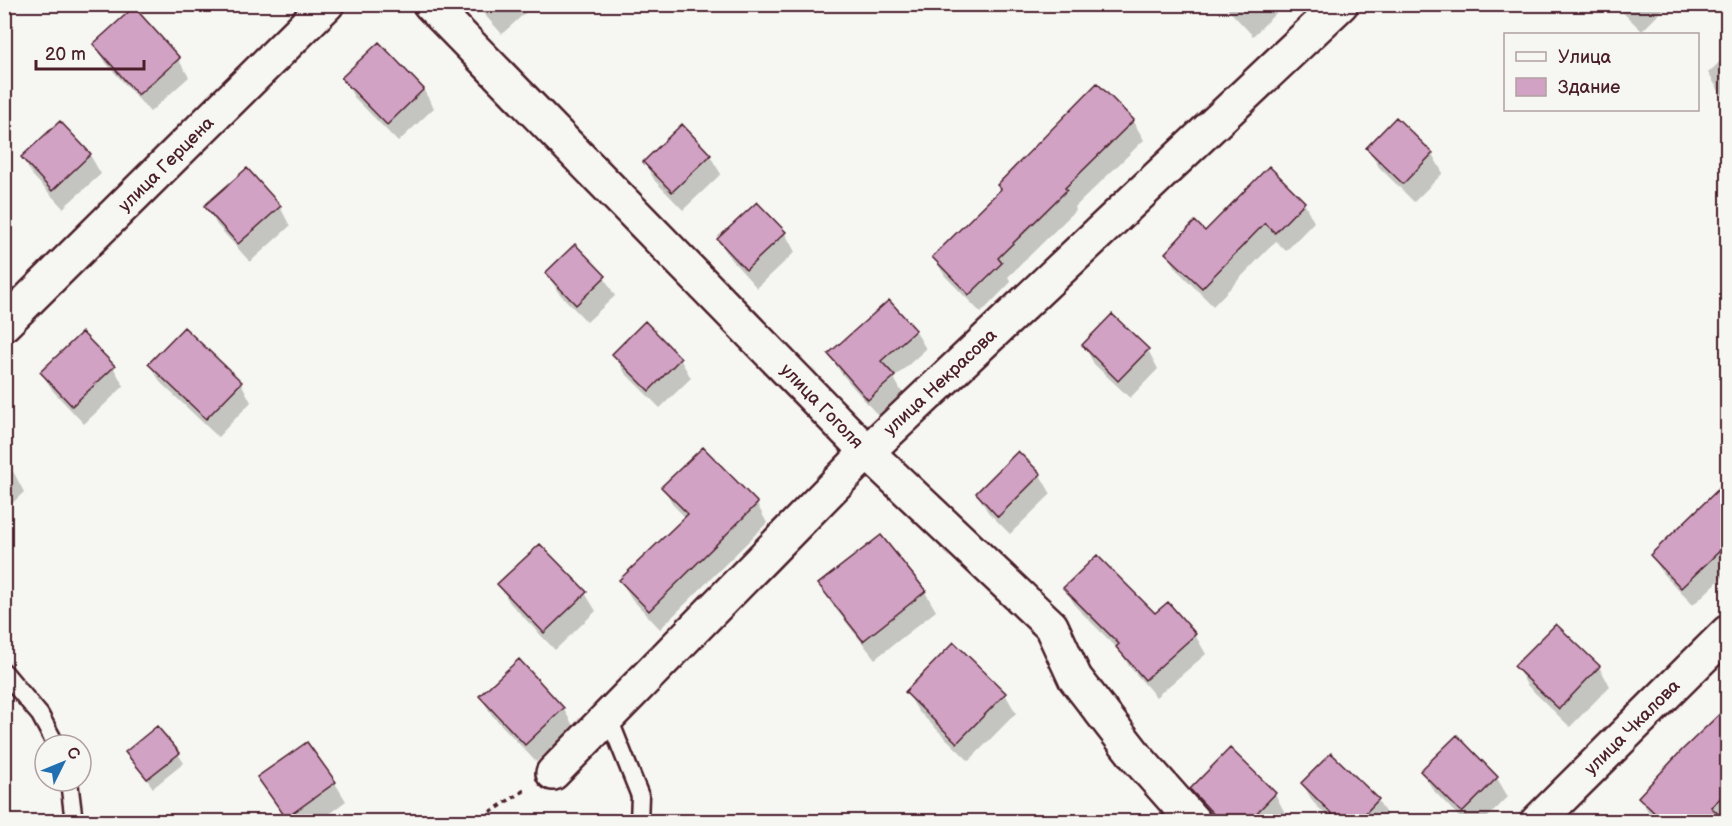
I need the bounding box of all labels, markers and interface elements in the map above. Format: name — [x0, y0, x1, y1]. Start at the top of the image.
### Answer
scale bar — [36, 33, 144, 71]
legend — [1504, 33, 1699, 111]
text: 20 m — [45, 44, 86, 65]
text: Улица — [1558, 47, 1612, 68]
text: Здание — [1558, 77, 1620, 98]
street label: улица Герцена — [114, 112, 219, 216]
street label: улица Некрасова — [880, 324, 1001, 440]
street label: улица Гоголя — [776, 359, 867, 453]
street label: улица Чкалова — [1580, 675, 1685, 779]
north arrow — [33, 733, 93, 793]
text: С — [62, 743, 84, 764]

